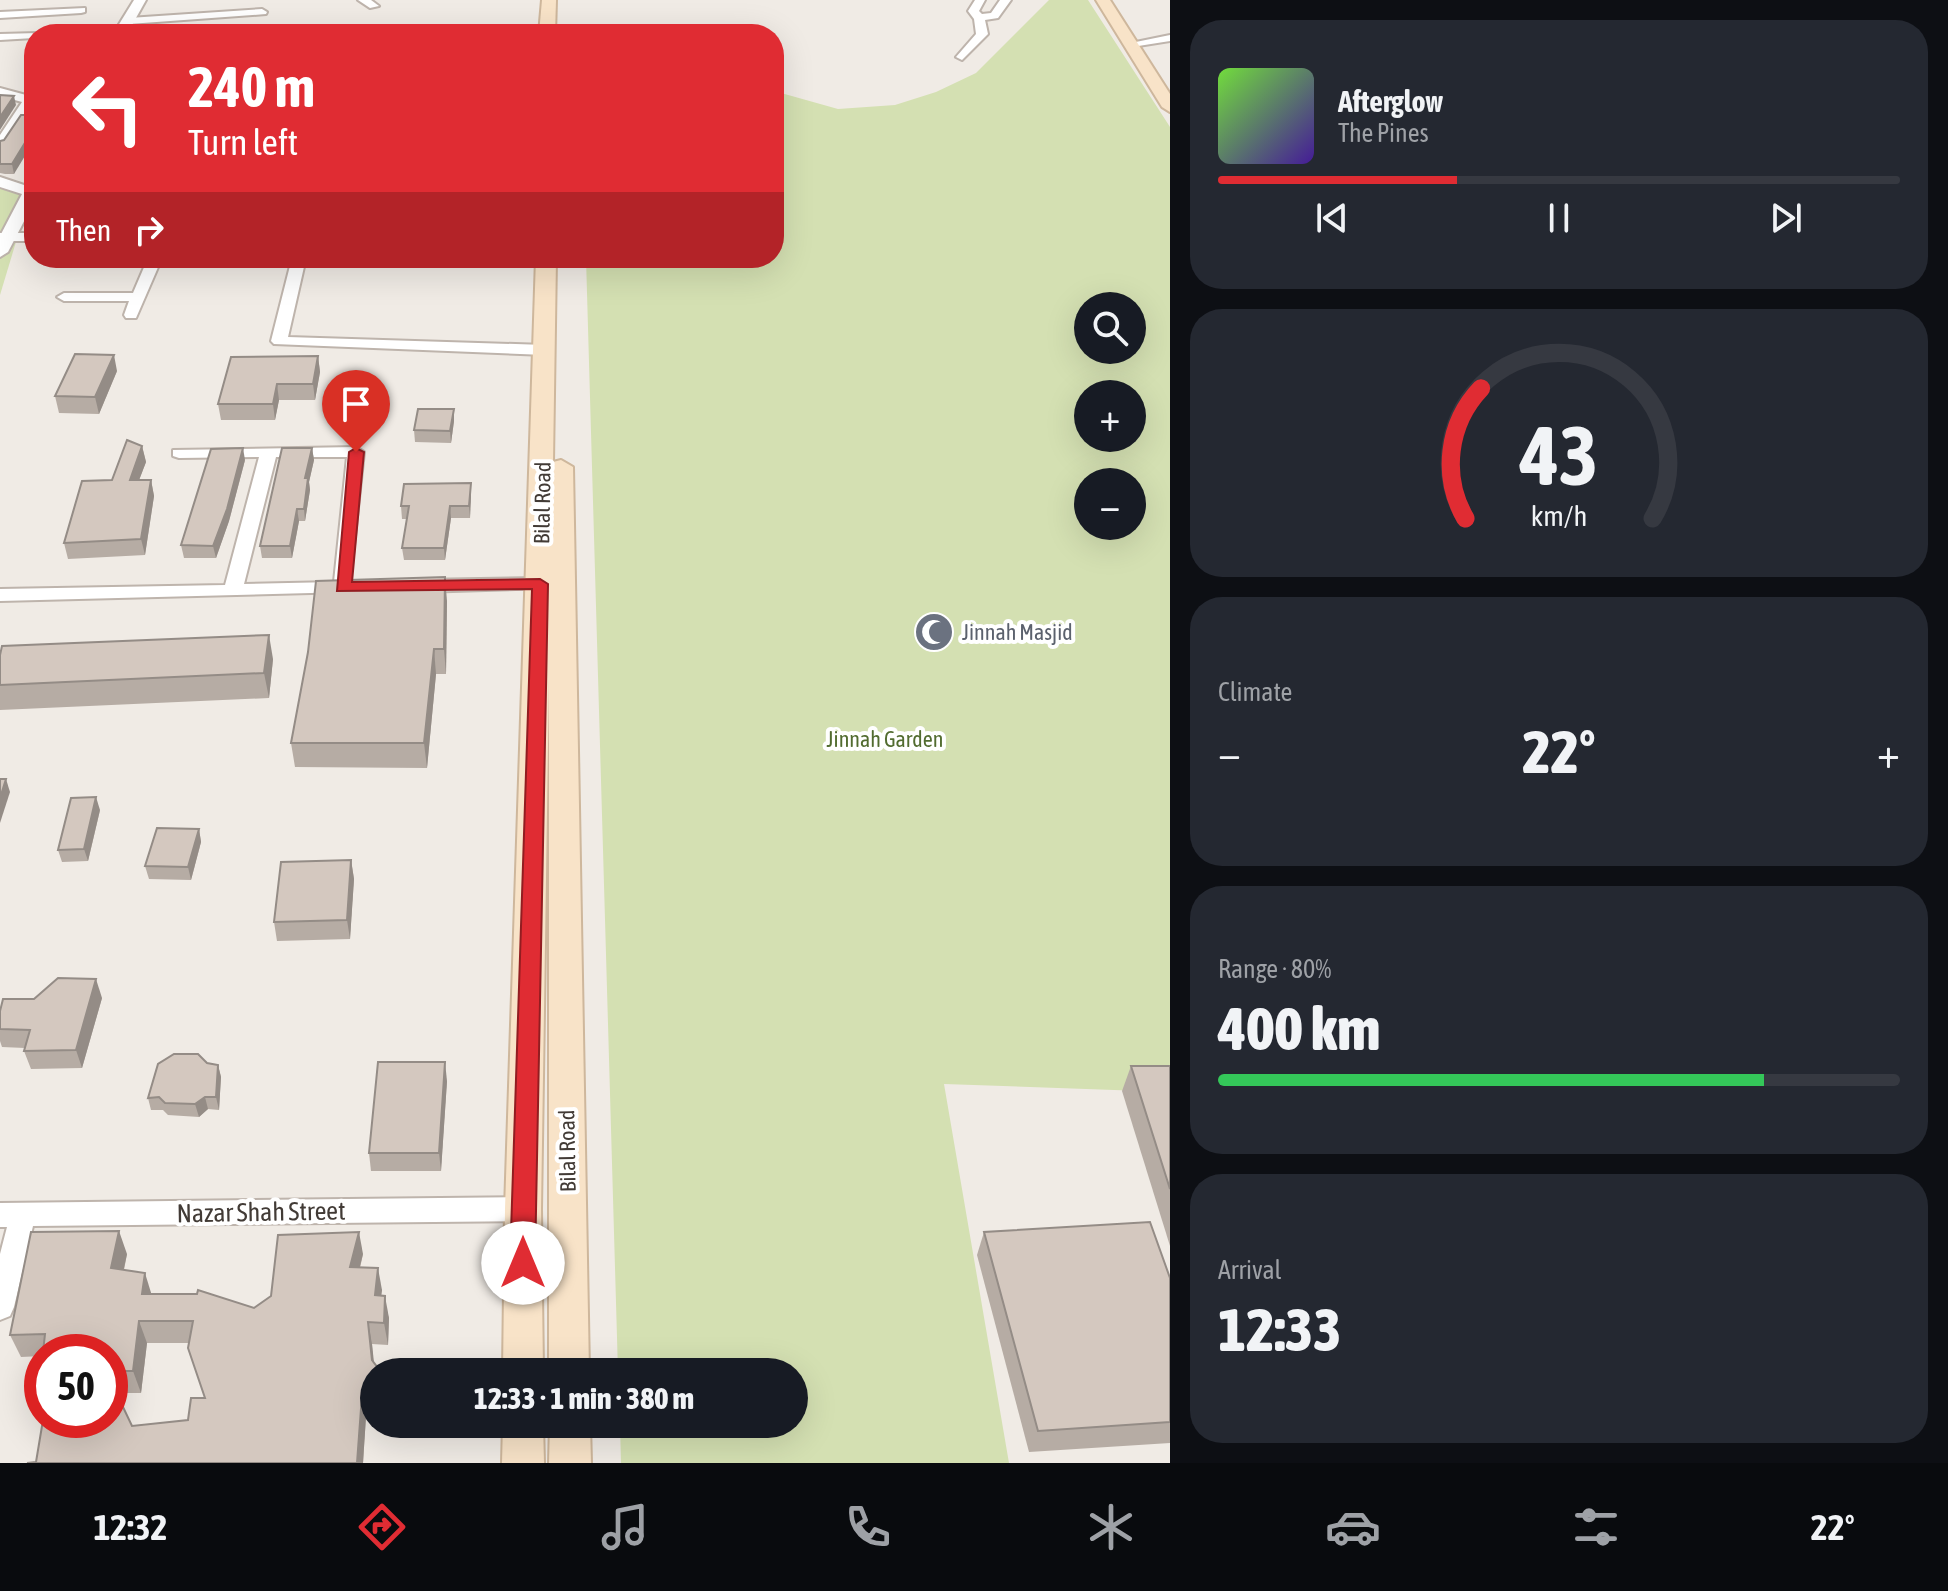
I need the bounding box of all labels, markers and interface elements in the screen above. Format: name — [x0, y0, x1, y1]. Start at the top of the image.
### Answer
text: 240 m — [188, 55, 315, 119]
icon: left — [56, 56, 160, 160]
text: Afterglow — [1338, 84, 1443, 118]
text: The Pines — [1338, 118, 1429, 148]
text: Turn left — [188, 121, 298, 163]
icon: previous — [1310, 196, 1354, 240]
icon: pause — [1537, 196, 1581, 240]
icon: next — [1764, 196, 1808, 240]
icon: right — [127, 208, 171, 252]
text: Then — [56, 213, 111, 247]
map controls — [1074, 292, 1146, 540]
button: search — [1074, 292, 1146, 364]
pin — [322, 370, 390, 452]
button: + — [1074, 380, 1146, 452]
icon: arrive — [334, 382, 378, 426]
text: 43 — [1519, 406, 1598, 502]
street label: Bilal Road — [528, 462, 556, 544]
button: − — [1074, 468, 1146, 540]
text: km/h — [1531, 499, 1587, 532]
mosque icon: Jinnah Masjid — [913, 611, 955, 653]
place label: Jinnah Masjid — [962, 619, 1073, 645]
text: Climate — [1218, 677, 1292, 707]
text: 22° — [1523, 717, 1595, 786]
park label: Jinnah Garden — [827, 726, 943, 752]
text: − — [1218, 727, 1241, 777]
text: + — [1877, 727, 1900, 777]
text: Range · 80% — [1218, 954, 1331, 984]
text: 400 km — [1218, 994, 1380, 1063]
street label: Bilal Road — [553, 1110, 581, 1192]
street label: Nazar Shah Street — [176, 1196, 346, 1228]
position arrow — [481, 1221, 565, 1305]
text: Arrival — [1218, 1255, 1282, 1285]
text: 12:33 — [1218, 1295, 1341, 1364]
speed limit sign: 50 — [24, 1334, 128, 1438]
text: 12:33 · 1 min · 380 m — [474, 1381, 694, 1415]
icon: directions — [354, 1499, 410, 1555]
icon: music — [597, 1499, 653, 1555]
icon: phone — [840, 1499, 896, 1555]
icon: climate — [1083, 1499, 1139, 1555]
icon: car — [1325, 1499, 1381, 1555]
icon: filters — [1568, 1499, 1624, 1555]
text: 12:32 — [93, 1506, 167, 1548]
text: 22° — [1811, 1506, 1855, 1548]

